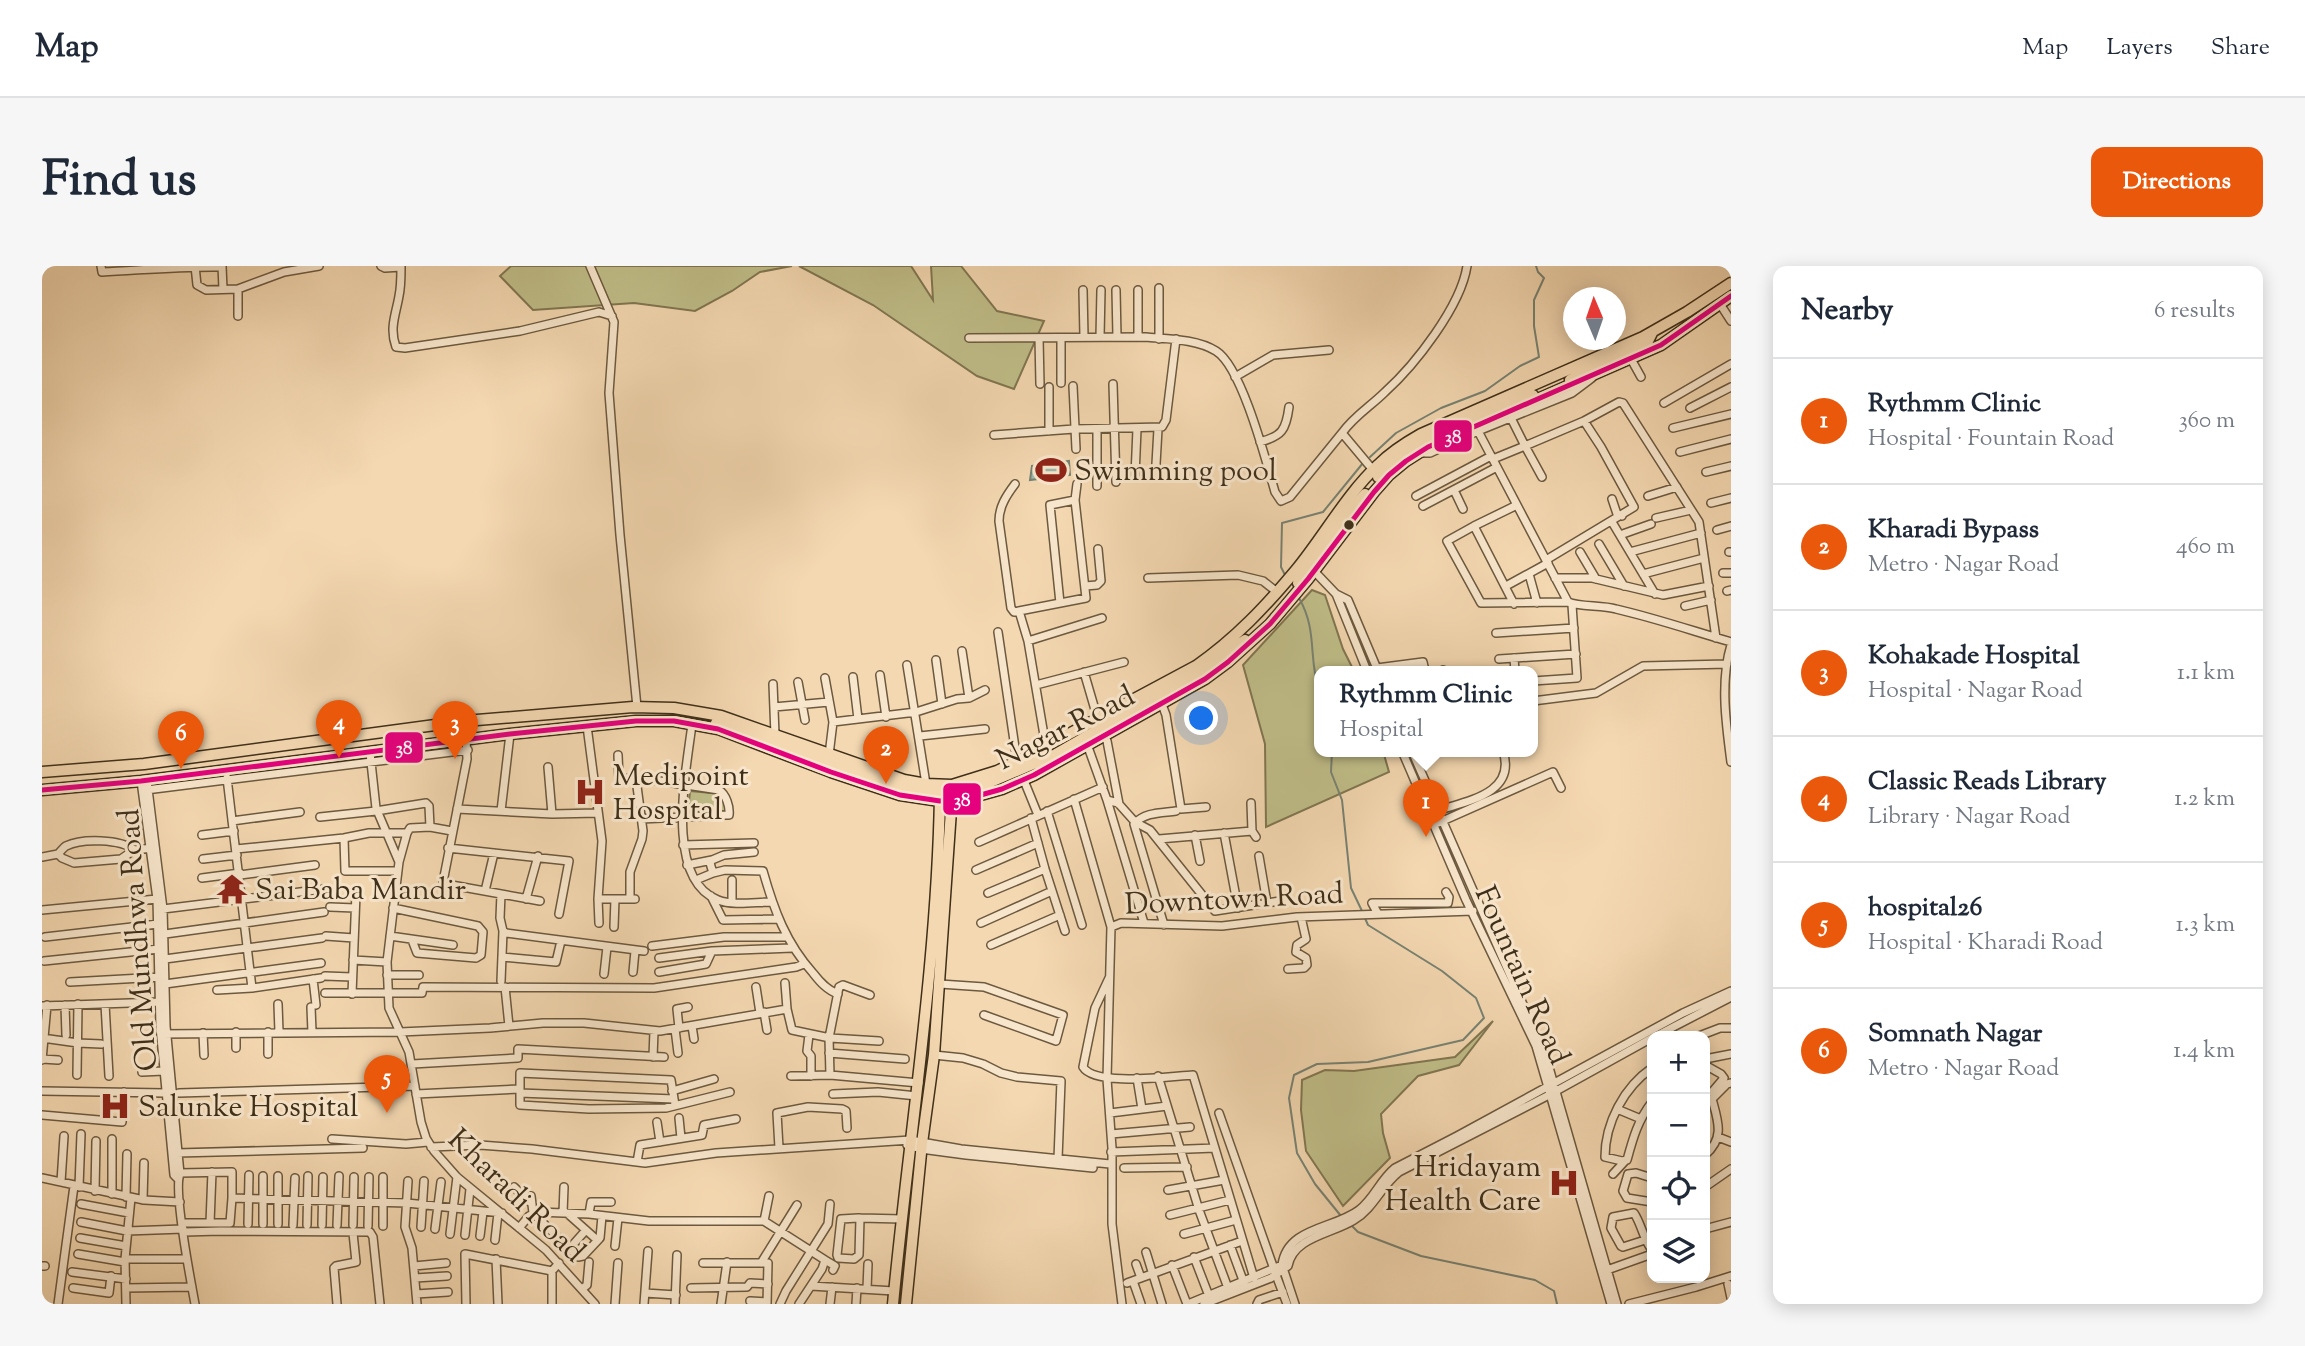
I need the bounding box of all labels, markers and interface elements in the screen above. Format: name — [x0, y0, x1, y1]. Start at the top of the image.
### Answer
text: Map — [35, 24, 99, 72]
text: Map — [2022, 31, 2068, 65]
text: Layers — [2106, 31, 2173, 65]
text: Share — [2211, 31, 2270, 65]
text: Find us — [42, 147, 196, 217]
button: Directions — [2091, 147, 2263, 217]
north arrow — [1563, 287, 1626, 350]
text: Nearby — [1801, 290, 1893, 333]
text: 6 results — [2154, 295, 2235, 328]
text: Rythmm Clinic — [1868, 386, 2041, 423]
text: 1 — [1820, 405, 1828, 438]
text: 360 m — [2178, 405, 2235, 438]
line badge: 38 — [1433, 419, 1473, 453]
text: Hospital · Fountain Road — [1868, 423, 2114, 456]
text: 38 — [1444, 425, 1462, 452]
place label: Swimming pool — [1074, 451, 1277, 494]
sports icon: Swimming pool — [1034, 453, 1068, 487]
text: Kharadi Bypass — [1868, 512, 2039, 549]
unlabelled marker — [1342, 518, 1356, 532]
text: 2 — [1819, 531, 1829, 564]
text: 460 m — [2176, 531, 2235, 564]
text: Metro · Nagar Road — [1868, 549, 2059, 582]
text: Kohakade Hospital — [1868, 638, 2080, 675]
text: 3 — [1819, 657, 1829, 690]
text: 1.1 km — [2177, 657, 2235, 690]
popup — [1314, 666, 1538, 757]
text: Hospital · Nagar Road — [1868, 675, 2083, 708]
street label: Nagar Road — [989, 676, 1143, 783]
text: Rythmm Clinic — [1340, 677, 1512, 714]
pin: 4 — [316, 700, 362, 758]
pin: 3 — [432, 701, 478, 759]
your location — [1184, 701, 1218, 735]
pin: 6 — [158, 711, 204, 769]
text: Hospital — [1340, 714, 1423, 747]
pin: 2 — [863, 726, 909, 784]
line badge: 38 — [384, 731, 424, 764]
text: 38 — [395, 736, 413, 763]
place label: Medipoint Hospital — [613, 756, 749, 833]
text: Classic Reads Library — [1868, 764, 2106, 801]
hospital icon: Medipoint Hospital — [573, 775, 607, 809]
pin: 1 — [1403, 779, 1449, 837]
line badge: 38 — [942, 782, 982, 816]
text: 4 — [1818, 783, 1830, 816]
text: 1.2 km — [2174, 783, 2235, 816]
text: 38 — [953, 788, 971, 815]
text: Library · Nagar Road — [1868, 801, 2071, 834]
street label: Old Mundhwa Road — [109, 807, 170, 1073]
place label: Sai Baba Mandir — [255, 870, 466, 913]
temple icon: Sai Baba Mandir — [215, 872, 249, 906]
street label: Downtown Road — [1124, 873, 1345, 928]
street label: Fountain Road — [1462, 880, 1579, 1072]
text: hospital26 — [1868, 890, 1982, 927]
text: 5 — [1820, 909, 1828, 942]
text: 1.3 km — [2176, 909, 2235, 942]
text: Hospital · Kharadi Road — [1868, 927, 2103, 960]
text: Somnath Nagar — [1868, 1016, 2042, 1053]
map controls — [1647, 1031, 1710, 1283]
button: + — [1647, 1031, 1710, 1094]
text: 6 — [1818, 1035, 1830, 1068]
text: 1.4 km — [2173, 1035, 2235, 1068]
text: Metro · Nagar Road — [1868, 1053, 2059, 1086]
pin: 5 — [364, 1055, 410, 1113]
place label: Salunke Hospital — [138, 1087, 358, 1130]
hospital icon: Salunke Hospital — [98, 1089, 132, 1123]
button: − — [1647, 1094, 1710, 1157]
street label: Kharadi Road — [437, 1120, 594, 1274]
place label: Hridayam Health Care — [1385, 1147, 1541, 1224]
button: locate — [1647, 1157, 1710, 1220]
hospital icon: Hridayam Health Care — [1547, 1166, 1581, 1200]
button: layers — [1647, 1220, 1710, 1283]

